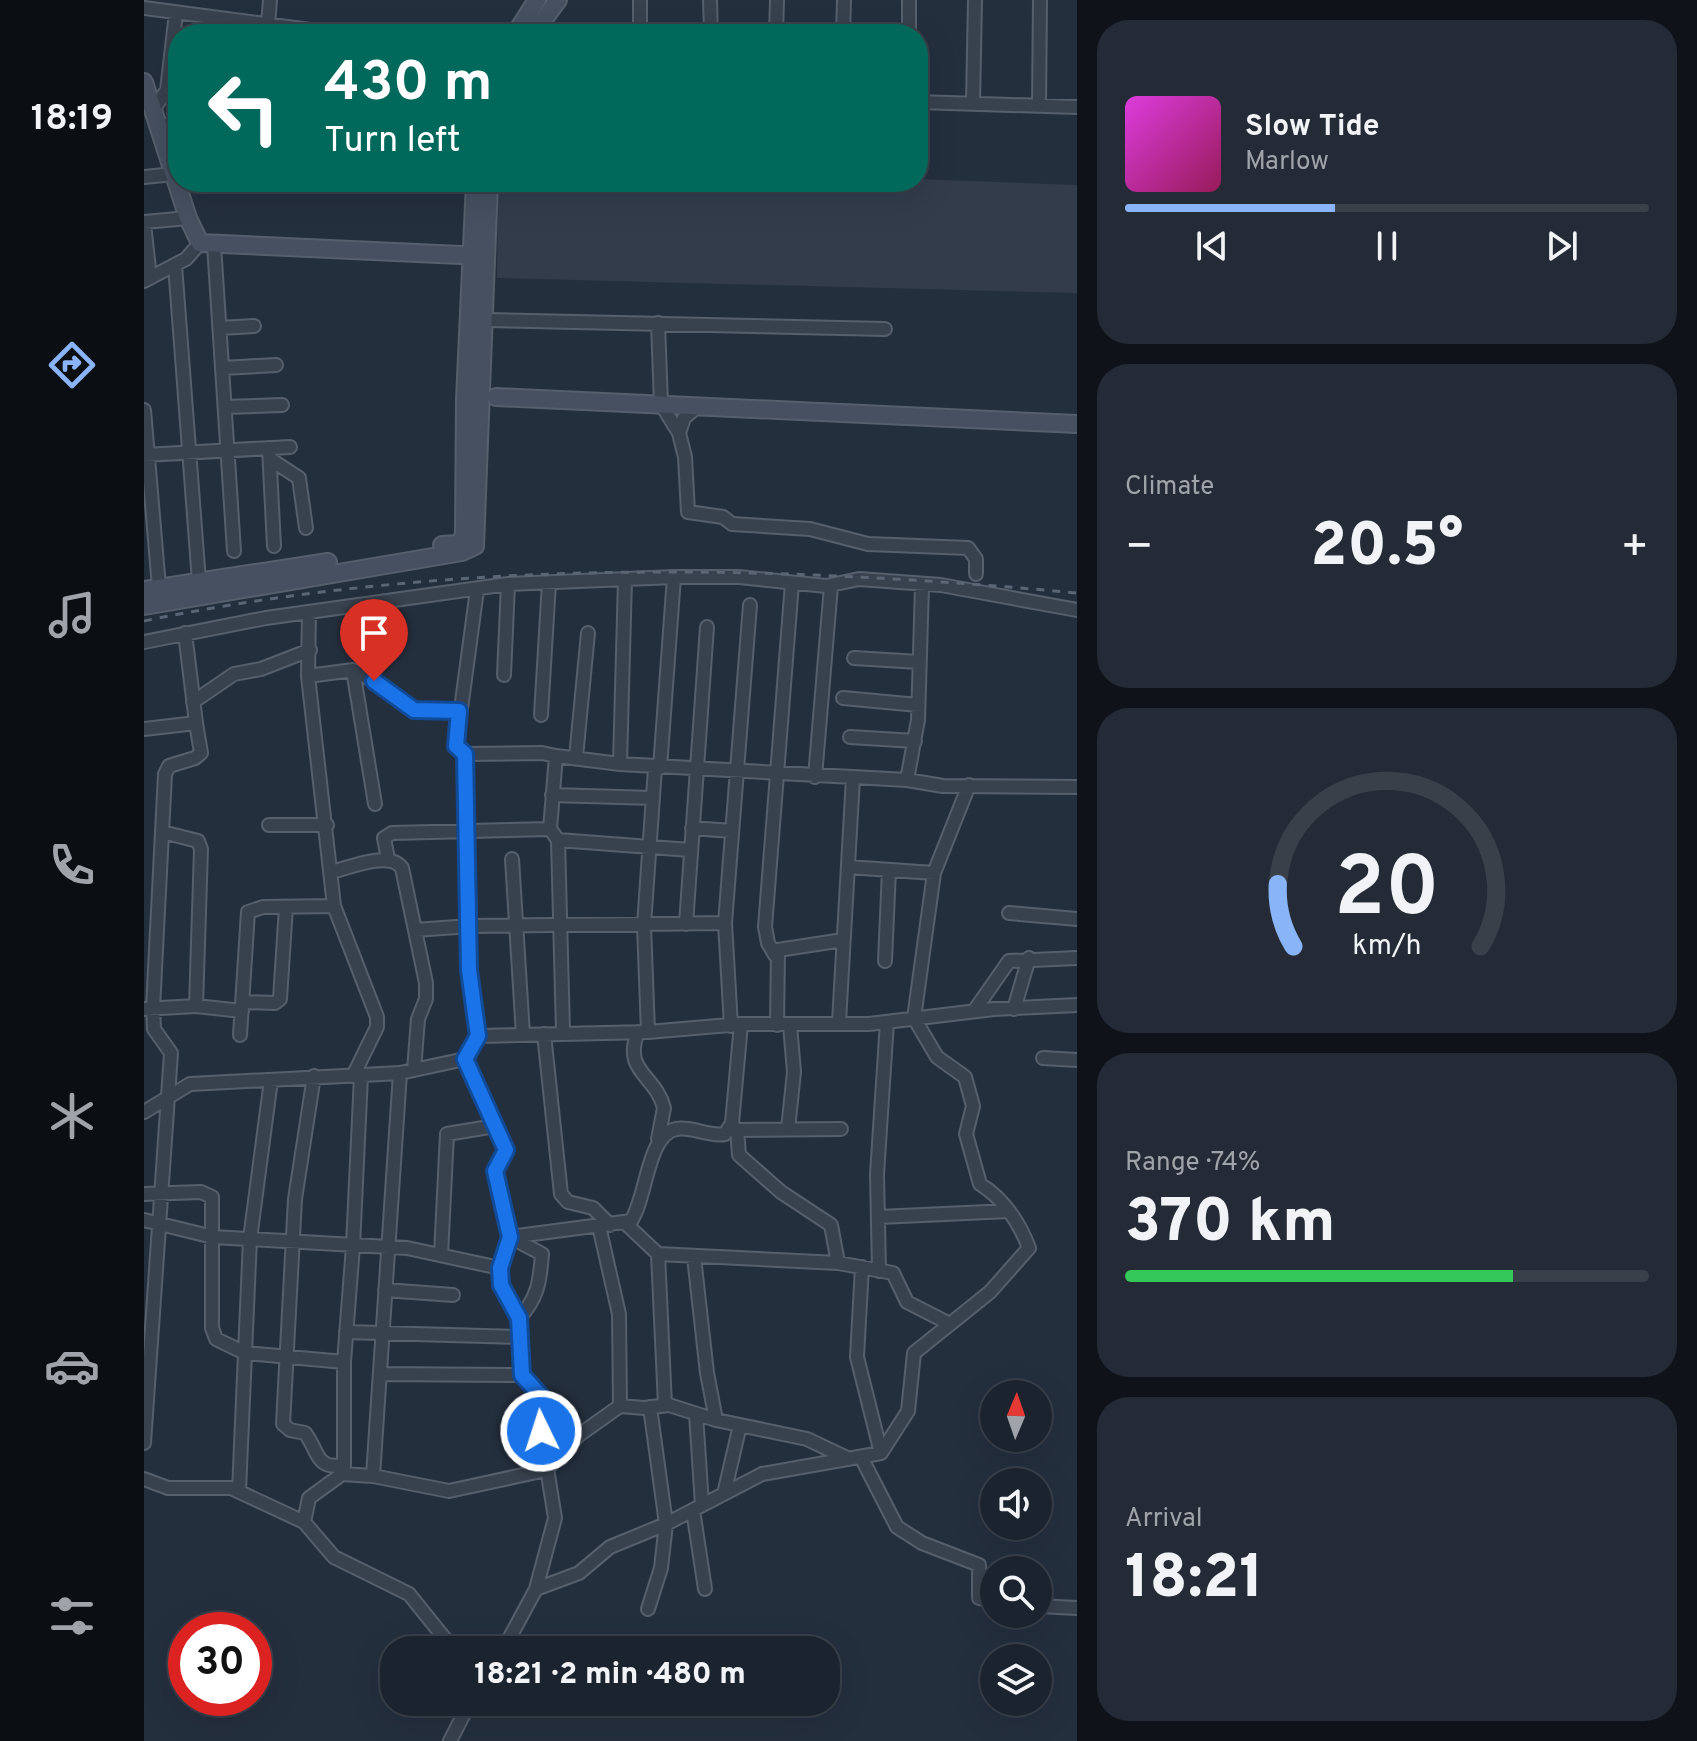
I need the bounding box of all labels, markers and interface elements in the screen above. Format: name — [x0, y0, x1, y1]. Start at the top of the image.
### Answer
text: 430 m — [324, 50, 493, 120]
icon: left — [192, 56, 296, 160]
text: 18:19 — [31, 97, 113, 143]
text: Slow Tide — [1245, 109, 1379, 146]
text: Turn left — [324, 119, 461, 165]
text: Marlow — [1245, 146, 1329, 179]
icon: previous — [1190, 224, 1234, 268]
icon: pause — [1365, 224, 1409, 268]
icon: next — [1540, 224, 1584, 268]
icon: directions — [44, 337, 100, 393]
text: Climate — [1125, 471, 1214, 504]
text: 20.5° — [1311, 511, 1463, 587]
text: − — [1125, 521, 1153, 577]
text: + — [1621, 521, 1649, 577]
icon: music — [44, 587, 100, 643]
pin — [340, 599, 408, 681]
icon: arrive — [352, 611, 396, 655]
icon: phone — [44, 837, 100, 893]
text: 20 — [1334, 839, 1440, 944]
text: km/h — [1352, 929, 1422, 965]
icon: climate — [44, 1088, 100, 1144]
text: Range · 74% — [1125, 1147, 1261, 1180]
text: 370 km — [1125, 1187, 1335, 1263]
icon: car — [44, 1338, 100, 1394]
north arrow — [980, 1380, 1052, 1452]
map controls — [980, 1380, 1052, 1716]
position arrow — [499, 1389, 583, 1473]
button: sound — [980, 1468, 1052, 1540]
text: Arrival — [1125, 1503, 1203, 1536]
text: 18:21 — [1125, 1543, 1264, 1619]
button: search — [980, 1556, 1052, 1628]
icon: filters — [44, 1588, 100, 1644]
speed limit sign: 30 — [168, 1612, 272, 1716]
button: layers — [980, 1644, 1052, 1716]
text: 18:21 · 2 min · 480 m — [474, 1657, 746, 1694]

